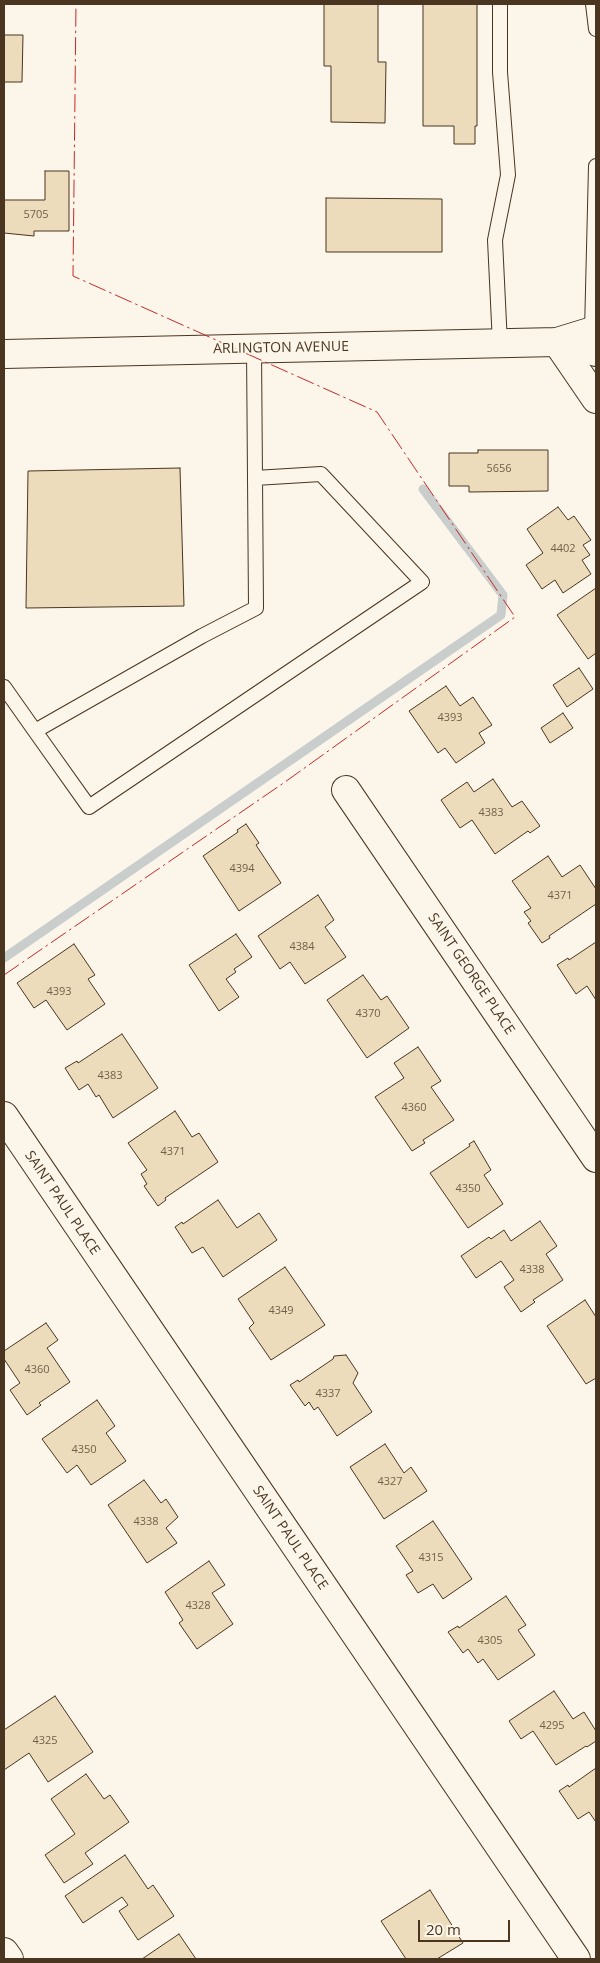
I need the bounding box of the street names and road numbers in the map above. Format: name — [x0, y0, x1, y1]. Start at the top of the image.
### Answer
street label: ARLINGTON AVENUE — [213, 338, 349, 358]
street label: SAINT GEORGE PLACE — [424, 910, 518, 1038]
street label: SAINT PAUL PLACE — [21, 1148, 103, 1258]
street label: SAINT PAUL PLACE — [249, 1483, 331, 1593]

